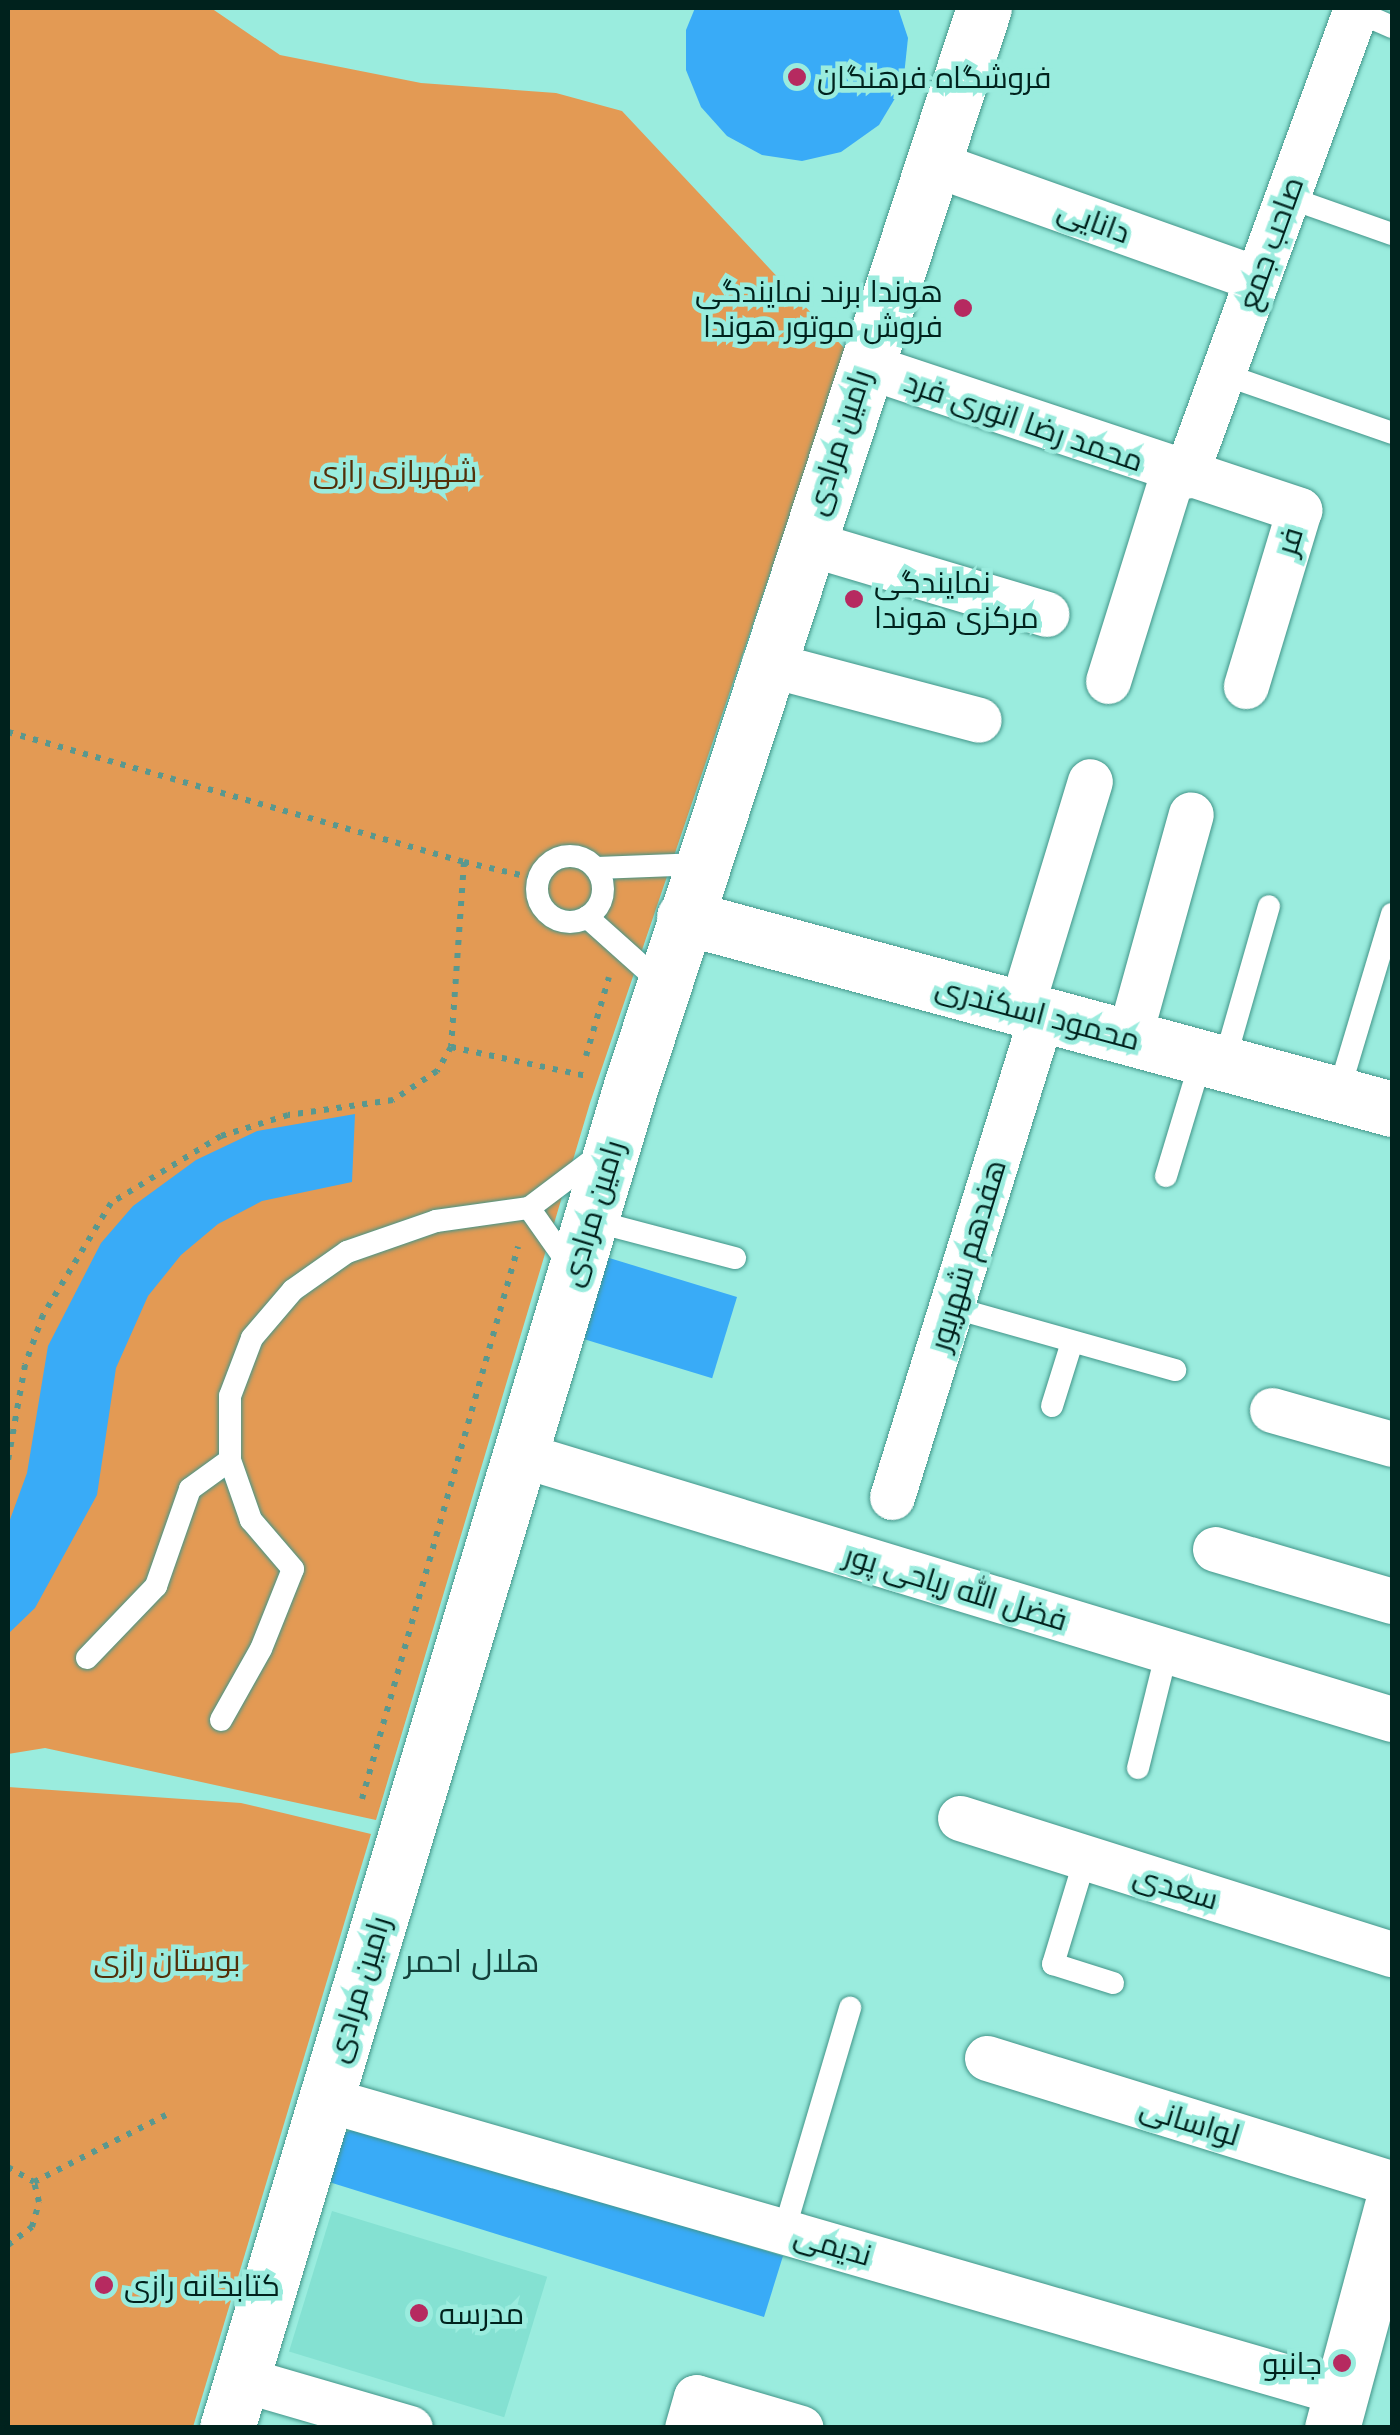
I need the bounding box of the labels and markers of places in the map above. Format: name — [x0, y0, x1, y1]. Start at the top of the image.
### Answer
place label: فروشگاه فرهنگان — [817, 59, 1051, 95]
marker: فروشگاه فرهنگان — [786, 66, 808, 88]
place label: هوندا برند نمایندگی فروش موتور هوندا — [695, 273, 943, 344]
marker: هوندا برند نمایندگی فروش موتور هوندا — [952, 297, 974, 319]
place label: نمایندگی مرکزی هوندا — [874, 564, 1039, 634]
marker: نمایندگی مرکزی هوندا — [843, 588, 865, 610]
place label: کتابخانه رازی — [124, 2267, 280, 2303]
marker: کتابخانه رازی — [93, 2274, 115, 2296]
place label: مدرسه — [439, 2295, 524, 2331]
marker: مدرسه — [408, 2302, 430, 2324]
place label: جانبو — [1262, 2345, 1322, 2381]
marker: جانبو — [1331, 2352, 1353, 2374]

